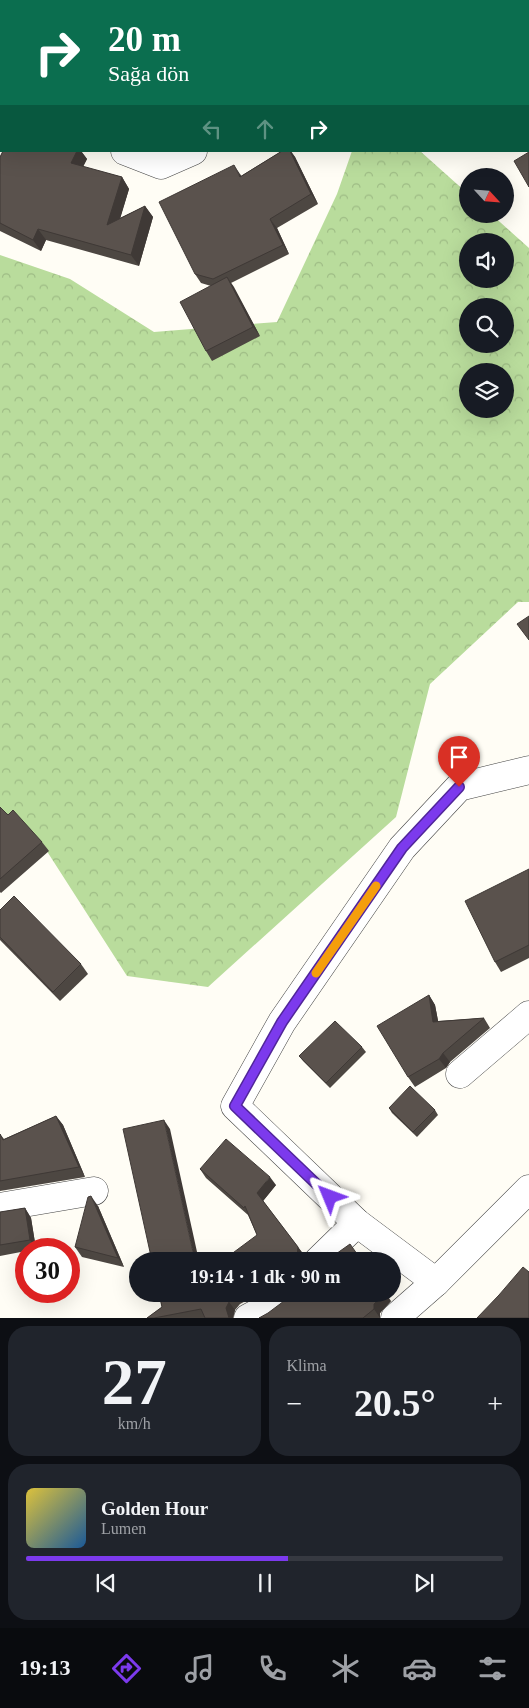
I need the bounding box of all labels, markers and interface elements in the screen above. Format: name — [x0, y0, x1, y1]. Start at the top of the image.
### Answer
icon: right — [25, 20, 90, 85]
text: 20 m — [108, 20, 181, 59]
text: Sağa dön — [108, 61, 189, 86]
icon: left — [198, 115, 226, 143]
icon: ahead — [251, 115, 279, 143]
icon: right — [304, 115, 332, 143]
north arrow — [459, 168, 514, 222]
map controls — [459, 168, 514, 418]
button: sound — [459, 233, 514, 288]
button: search — [459, 298, 514, 353]
button: layers — [459, 363, 514, 418]
pin — [438, 736, 480, 787]
icon: arrive — [445, 743, 473, 771]
position arrow — [303, 1170, 355, 1222]
speed limit sign: 30 — [15, 1238, 80, 1303]
text: 19:14 · 1 dk · 90 m — [190, 1266, 340, 1287]
text: 27 — [102, 1346, 167, 1418]
text: Klima — [287, 1357, 327, 1374]
text: 20.5° — [354, 1382, 436, 1424]
text: − — [287, 1388, 302, 1419]
text: + — [487, 1388, 503, 1419]
text: km/h — [118, 1415, 151, 1432]
text: Golden Hour — [101, 1498, 208, 1519]
text: Lumen — [101, 1520, 146, 1537]
icon: previous — [92, 1569, 120, 1597]
icon: pause — [251, 1569, 279, 1597]
icon: next — [410, 1569, 438, 1597]
icon: directions — [109, 1651, 144, 1686]
icon: music — [182, 1651, 217, 1686]
icon: phone — [255, 1651, 290, 1686]
icon: climate — [328, 1651, 363, 1686]
icon: car — [402, 1651, 437, 1686]
icon: filters — [475, 1651, 510, 1686]
text: 19:13 — [19, 1655, 70, 1680]

